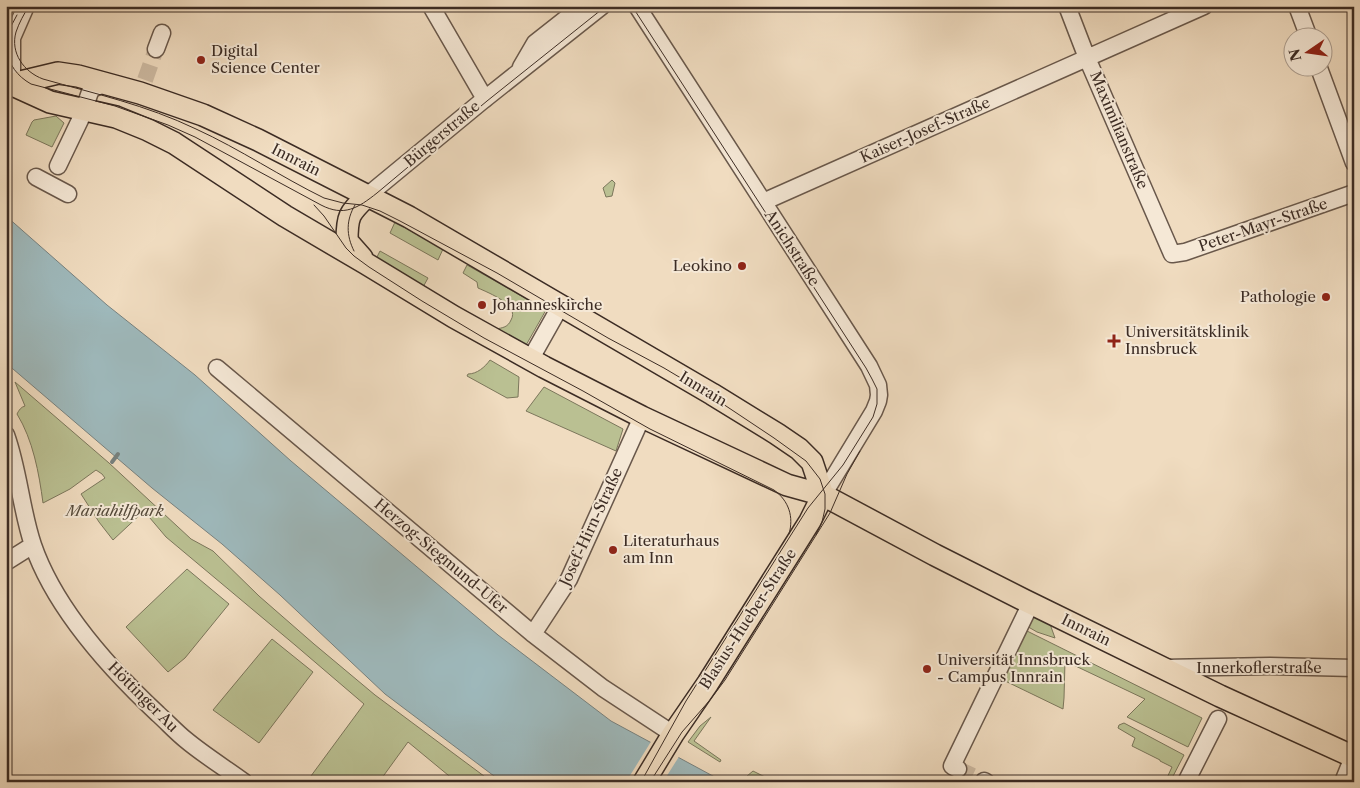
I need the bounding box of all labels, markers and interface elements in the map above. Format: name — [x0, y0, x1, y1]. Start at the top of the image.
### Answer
north arrow — [1282, 28, 1332, 78]
place label: Digital Science Center — [211, 41, 321, 77]
text: N — [1285, 47, 1305, 63]
marker: Digital Science Center — [195, 54, 207, 66]
street label: Maximilianstraße — [1086, 68, 1153, 191]
street label: Kaiser-Josef-Straße — [857, 92, 993, 167]
street label: Bürgerstraße — [400, 96, 483, 171]
street label: Innrain — [269, 139, 324, 180]
street label: Peter-Mayr-Straße — [1196, 194, 1330, 255]
street label: Anichstraße — [760, 205, 824, 289]
place label: Leokino — [673, 256, 732, 275]
marker: Leokino — [736, 260, 748, 272]
place label: Pathologie — [1240, 287, 1316, 306]
marker: Pathologie — [1320, 291, 1332, 303]
place label: Johanneskirche — [490, 295, 602, 314]
marker: Johanneskirche — [476, 299, 488, 311]
place label: Universitätsklinik Innsbruck — [1125, 322, 1250, 358]
marker: Universitätsklinik Innsbruck — [1107, 334, 1121, 348]
street label: Innrain — [676, 367, 731, 411]
street label: Josef-Hirn-Straße — [554, 465, 626, 591]
street label: Herzog-Siegmund-Ufer — [371, 494, 513, 618]
park label: Mariahilfpark — [64, 501, 164, 520]
place label: Literaturhaus am Inn — [623, 531, 719, 567]
marker: Literaturhaus am Inn — [607, 544, 619, 556]
street label: Blasius-Hueber-Straße — [695, 545, 800, 693]
street label: Innrain — [1058, 609, 1115, 650]
place label: Universität Innsbruck - Campus Innrain — [937, 650, 1091, 686]
street label: Höttinger Au — [104, 657, 183, 736]
street label: Innerkoflerstraße — [1196, 658, 1322, 677]
marker: Universität Innsbruck - Campus Innrain — [921, 663, 933, 675]

